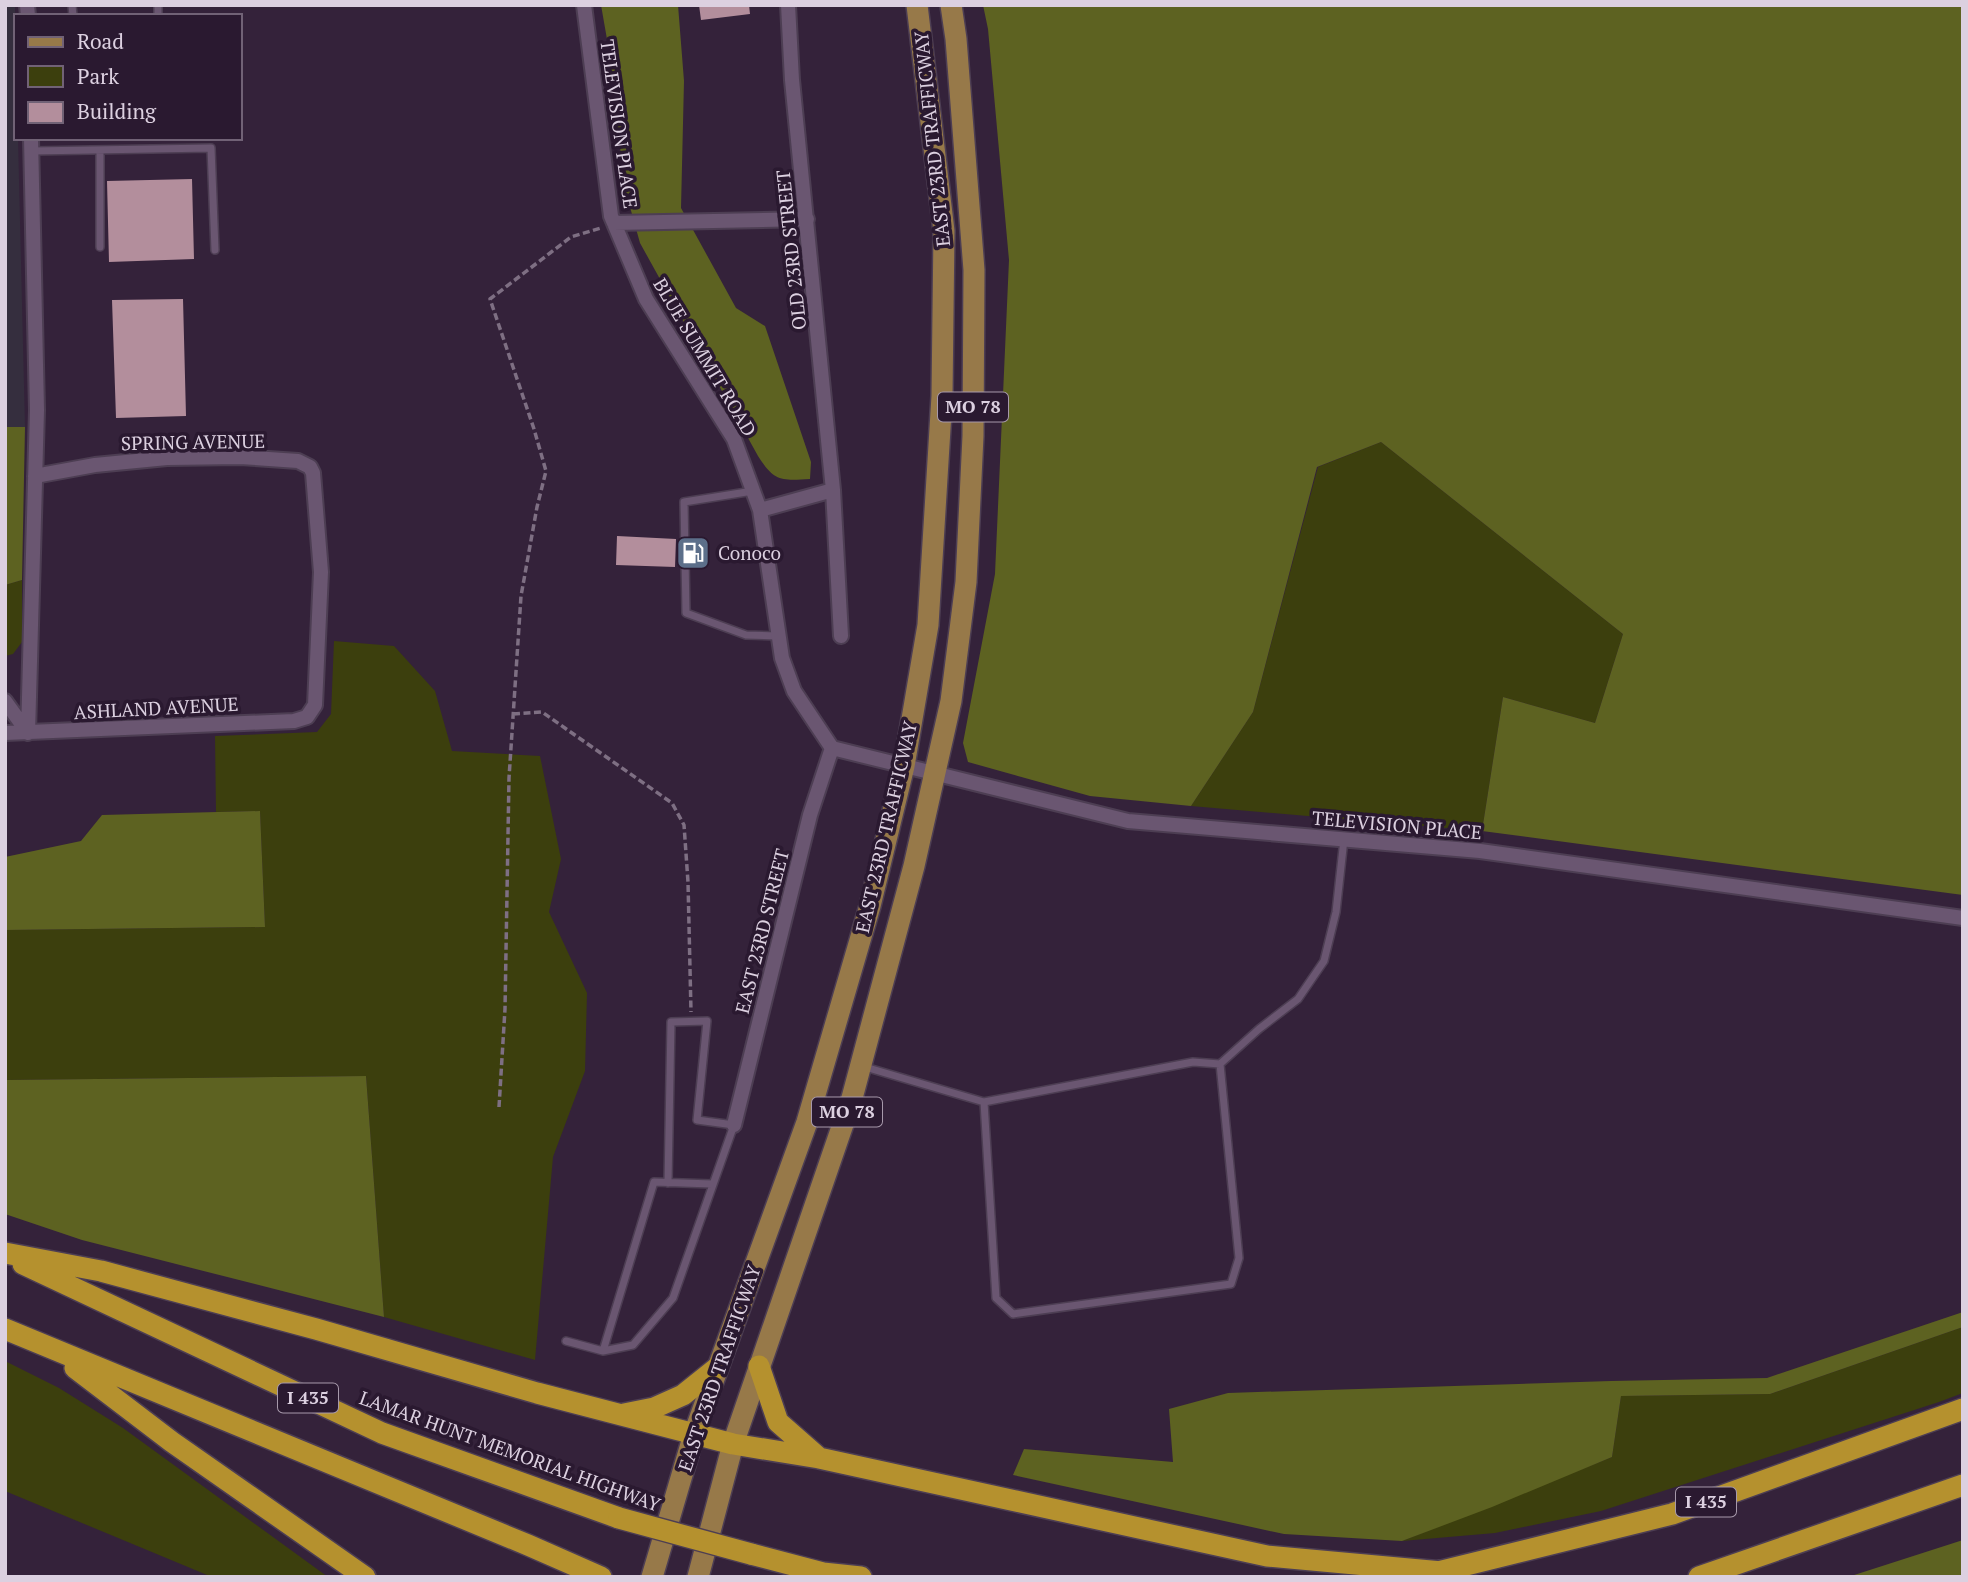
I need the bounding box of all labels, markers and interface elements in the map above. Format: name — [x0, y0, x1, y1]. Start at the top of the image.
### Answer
legend — [14, 14, 242, 140]
text: Road — [77, 27, 124, 55]
street label: EAST 23RD TRAFFICWAY — [908, 29, 955, 248]
street label: TELEVISION PLACE — [595, 38, 644, 210]
text: Park — [77, 62, 119, 90]
text: Building — [77, 97, 157, 125]
street label: OLD 23RD STREET — [770, 168, 811, 331]
street label: BLUE SUMMIT ROAD — [648, 273, 763, 441]
road number: MO 78 — [938, 393, 1008, 422]
street label: SPRING AVENUE — [121, 428, 265, 455]
fuel station icon: Conoco — [674, 534, 712, 572]
place label: Conoco — [718, 540, 781, 565]
street label: ASHLAND AVENUE — [73, 691, 239, 724]
street label: EAST 23RD TRAFFICWAY — [849, 718, 922, 935]
street label: TELEVISION PLACE — [1311, 805, 1483, 844]
street label: EAST 23RD STREET — [729, 846, 794, 1016]
road number: MO 78 — [812, 1098, 882, 1126]
street label: EAST 23RD TRAFFICWAY — [671, 1261, 766, 1474]
road number: I 435 — [278, 1384, 338, 1413]
street label: LAMAR HUNT MEMORIAL HIGHWAY — [356, 1384, 665, 1517]
road number: I 435 — [1676, 1488, 1736, 1517]

